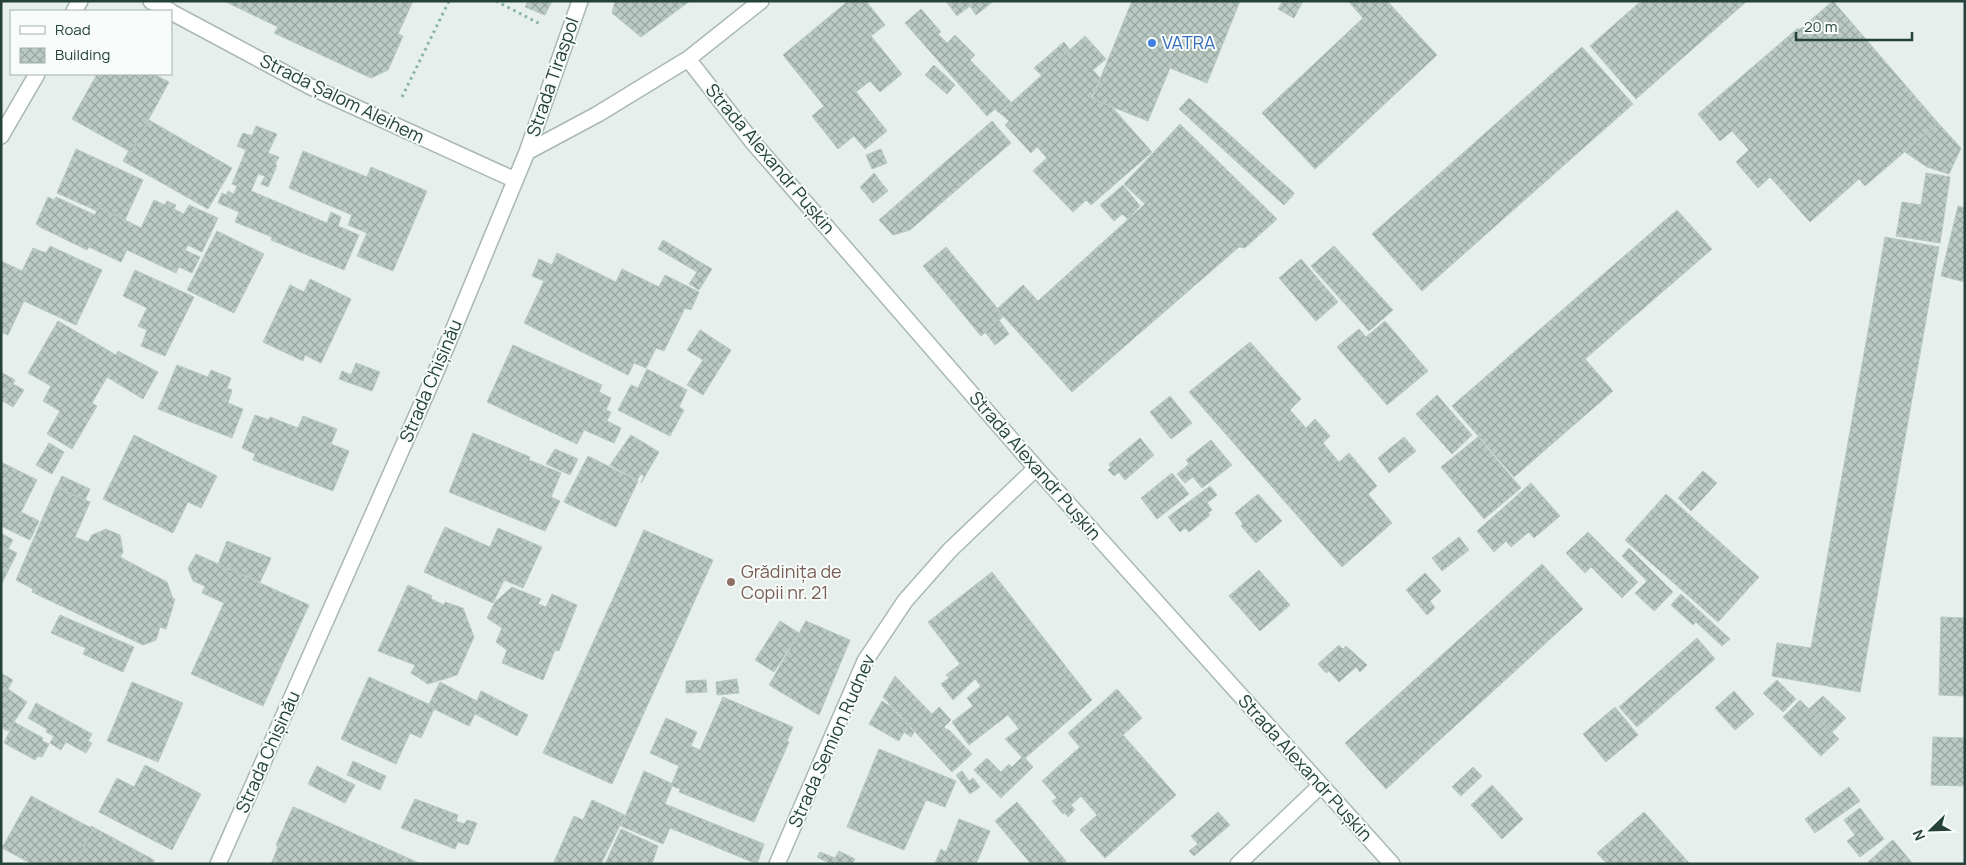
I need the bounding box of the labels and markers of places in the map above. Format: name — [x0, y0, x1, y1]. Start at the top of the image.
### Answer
place label: VATRA — [1162, 30, 1216, 54]
marker: VATRA — [1146, 37, 1158, 49]
place label: Grădinița de Copii nr. 21 — [741, 559, 842, 604]
marker: Grădinița de Copii nr. 21 — [725, 576, 737, 588]

